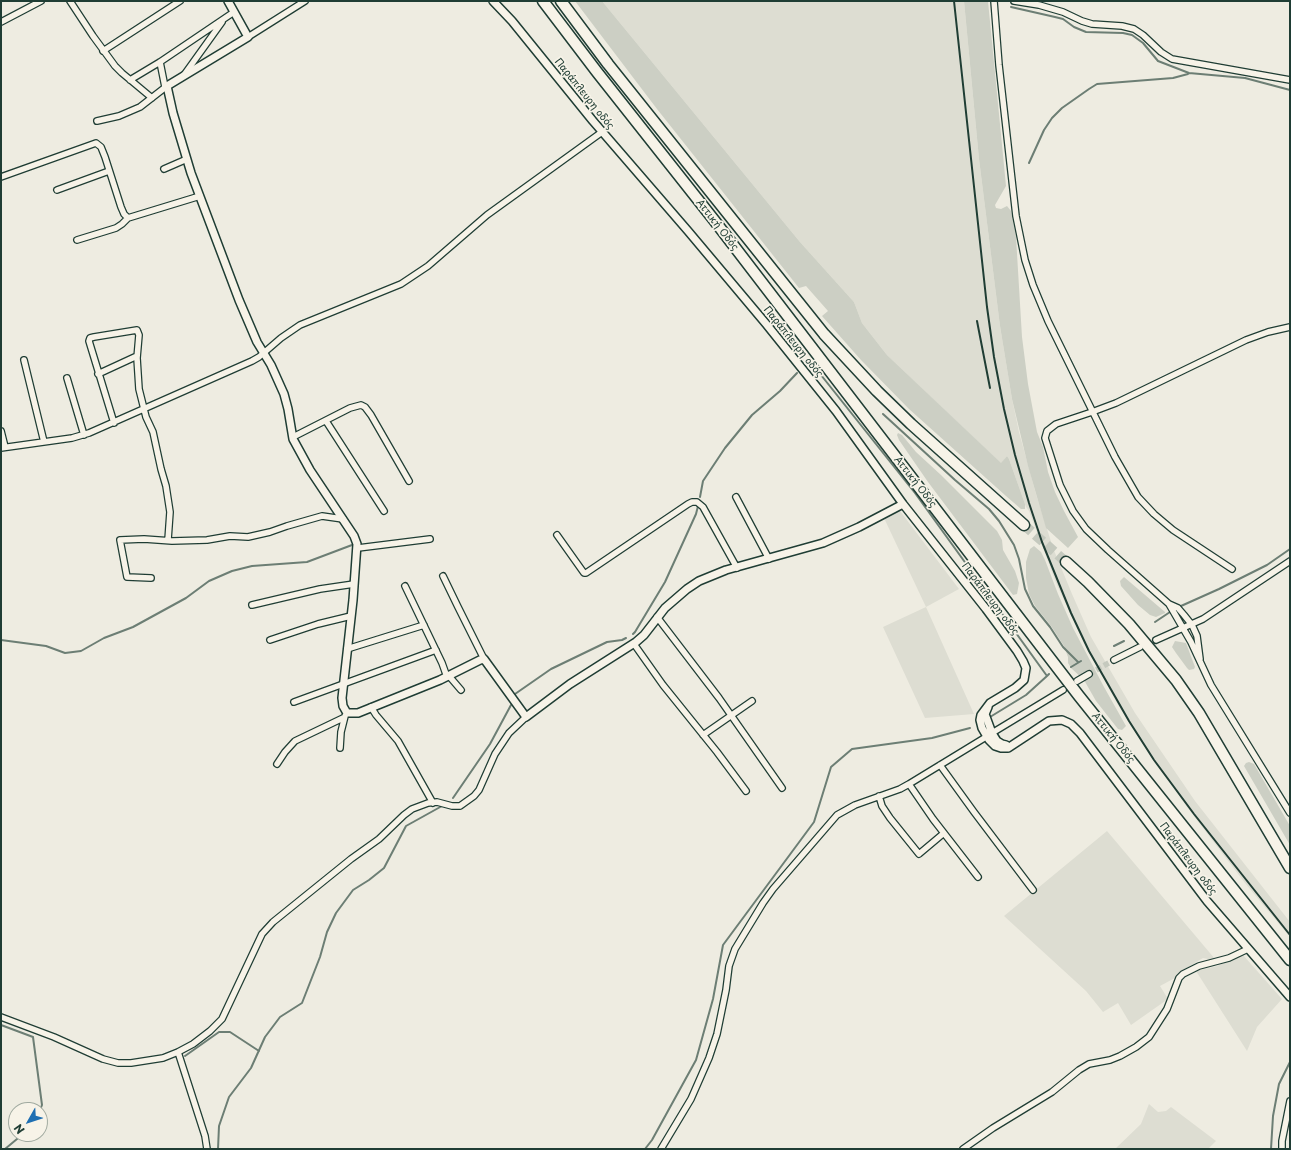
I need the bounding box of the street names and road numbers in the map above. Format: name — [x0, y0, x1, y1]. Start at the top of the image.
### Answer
street label: Παράπλευρη οδός — [552, 56, 616, 132]
street label: Αττική Οδός — [693, 197, 741, 253]
street label: Παράπλευρη οδός — [761, 304, 825, 380]
street label: Αττική Οδός — [891, 454, 939, 510]
street label: Παράπλευρη οδός — [959, 560, 1021, 638]
street label: Αττική Οδός — [1089, 710, 1137, 766]
street label: Παράπλευρη οδός — [1157, 820, 1219, 898]

